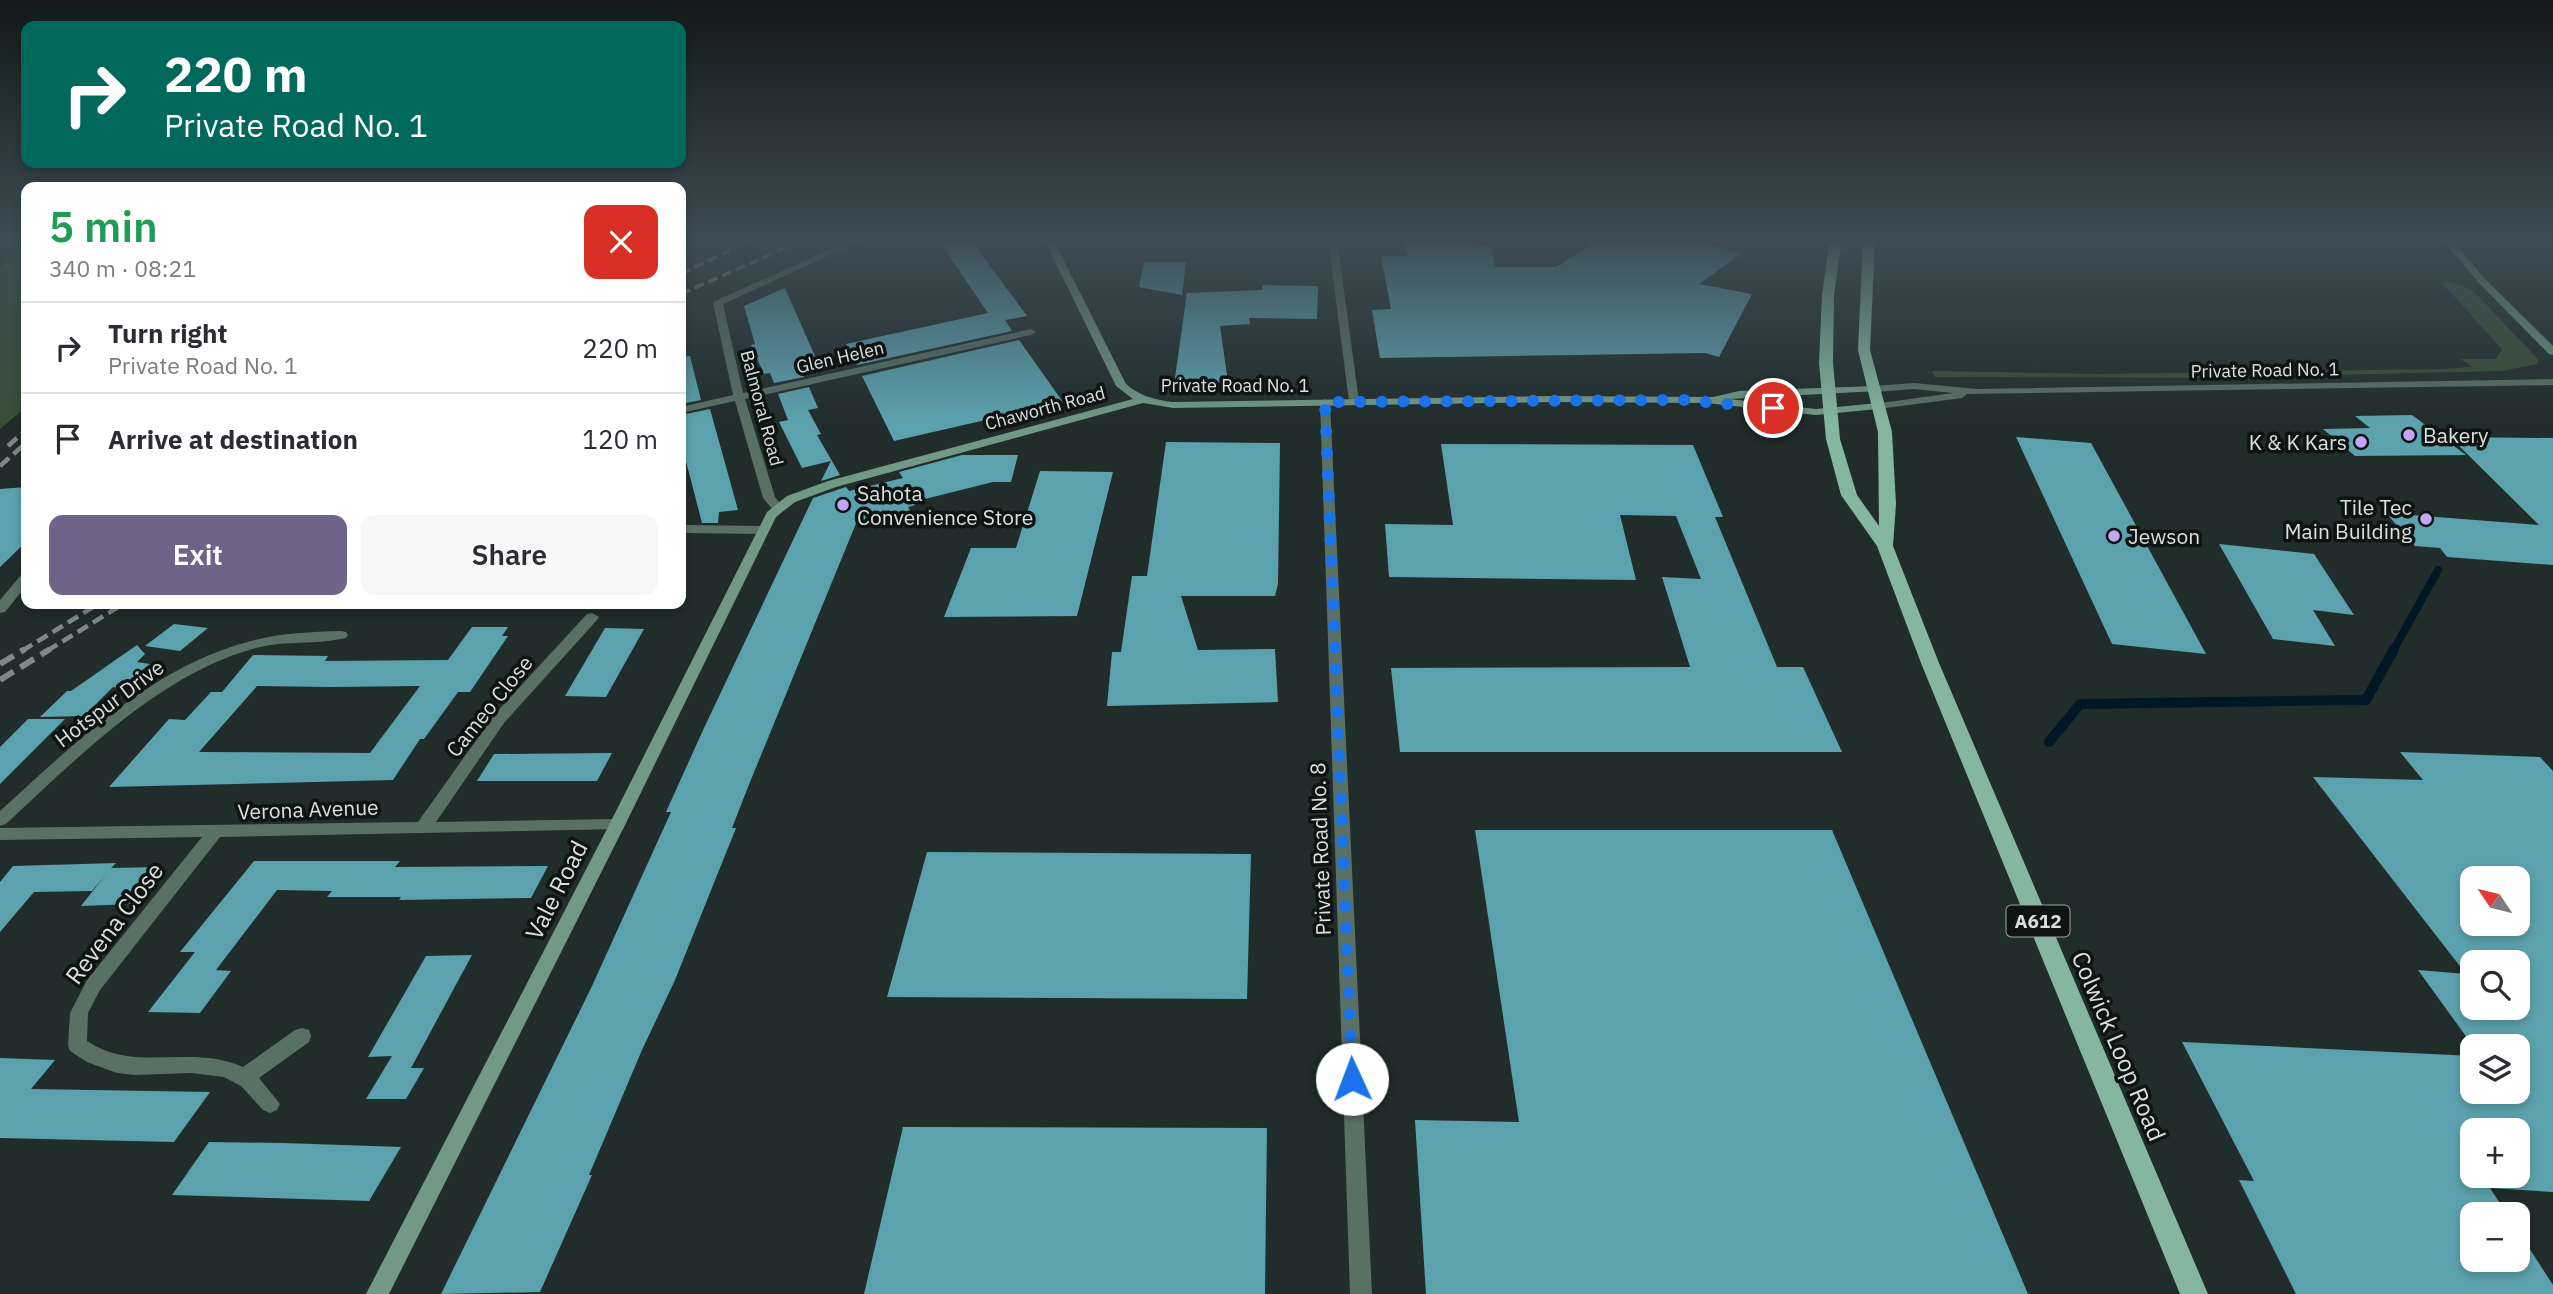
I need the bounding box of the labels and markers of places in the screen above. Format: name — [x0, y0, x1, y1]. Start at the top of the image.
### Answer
pin — [1743, 378, 1803, 438]
place label: Bakery — [2423, 421, 2489, 449]
marker: Bakery — [2401, 427, 2417, 443]
place label: K & K Kars — [2249, 428, 2347, 456]
marker: K & K Kars — [2353, 434, 2369, 450]
place label: Sahota Convenience Store — [857, 479, 1033, 531]
place label: Tile Tec Main Building — [2285, 493, 2412, 545]
marker: Sahota Convenience Store — [835, 497, 851, 513]
marker: Tile Tec Main Building — [2418, 511, 2434, 527]
place label: Jewson — [2128, 522, 2200, 550]
marker: Jewson — [2106, 528, 2122, 544]

